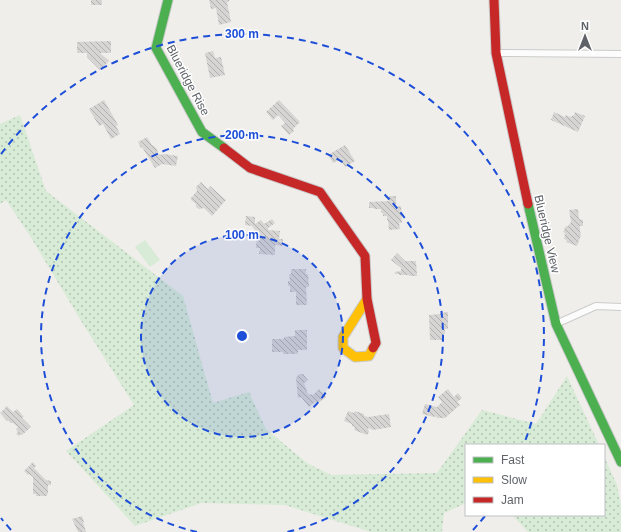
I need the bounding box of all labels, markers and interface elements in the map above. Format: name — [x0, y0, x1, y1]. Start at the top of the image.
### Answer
north arrow — [565, 16, 605, 56]
text: N — [581, 20, 589, 32]
text: 300 m — [225, 27, 259, 41]
street label: Blueridge Rise — [163, 42, 213, 118]
text: 200 m — [225, 128, 259, 142]
street label: Blueridge View — [531, 194, 563, 275]
text: 100 m — [225, 228, 259, 242]
centre of rings — [235, 329, 249, 343]
legend — [465, 444, 605, 516]
text: Fast — [501, 453, 525, 467]
text: Slow — [501, 473, 527, 487]
text: Jam — [501, 493, 524, 507]

